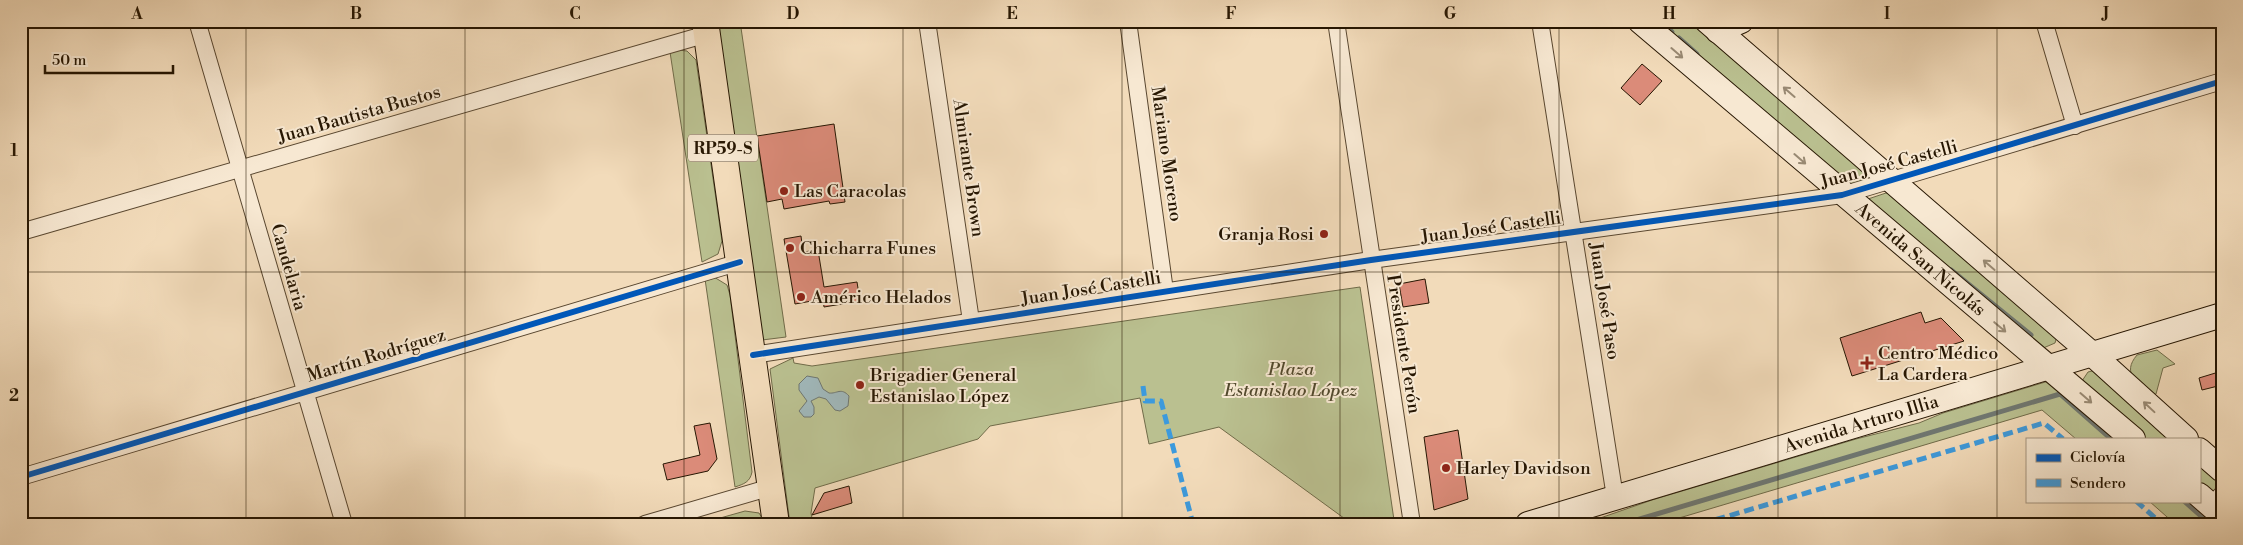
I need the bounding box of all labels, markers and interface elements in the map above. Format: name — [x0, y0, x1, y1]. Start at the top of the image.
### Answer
text: A — [130, 4, 143, 24]
text: B — [350, 4, 362, 24]
text: C — [569, 4, 581, 24]
text: D — [787, 4, 800, 24]
text: E — [1006, 4, 1018, 24]
text: F — [1225, 4, 1237, 24]
text: G — [1444, 4, 1457, 24]
text: H — [1662, 4, 1676, 24]
text: I — [1884, 4, 1890, 24]
text: J — [2101, 4, 2109, 24]
scale bar — [45, 42, 172, 74]
one-way arrow — [1670, 47, 1683, 59]
text: 50 m — [52, 51, 86, 70]
street label: Juan Bautista Bustos — [274, 80, 443, 149]
street label: Mariano Moreno — [1146, 85, 1187, 223]
one-way arrow — [1783, 87, 1796, 98]
street label: Almirante Brown — [947, 97, 990, 239]
road number: RP59-S — [688, 134, 758, 162]
street label: Juan José Castelli — [1817, 135, 1960, 194]
text: 1 — [10, 141, 18, 161]
one-way arrow — [1793, 153, 1806, 164]
place label: Las Caracolas — [794, 180, 907, 203]
marker: Las Caracolas — [778, 185, 790, 197]
street label: Avenida San Nicolás — [1850, 197, 1990, 321]
street label: Juan José Castelli — [1418, 206, 1563, 249]
street label: Candelaria — [265, 221, 312, 314]
place label: Granja Rosi — [1218, 223, 1314, 246]
marker: Granja Rosi — [1318, 228, 1330, 240]
place label: Chicharra Funes — [800, 237, 936, 260]
street label: Juan José Paso — [1584, 240, 1625, 361]
marker: Chicharra Funes — [784, 242, 796, 254]
one-way arrow — [1983, 259, 1996, 270]
street label: Juan José Castelli — [1018, 266, 1163, 311]
street label: Presidente Perón — [1381, 273, 1426, 416]
place label: Américo Helados — [810, 286, 951, 309]
marker: Américo Helados — [795, 291, 807, 303]
one-way arrow — [1993, 322, 2006, 333]
street label: Martín Rodríguez — [304, 323, 448, 388]
place label: Centro Médico La Cardera — [1878, 342, 1998, 386]
marker: Centro Médico La Cardera — [1860, 356, 1874, 370]
park label: Plaza Estanislao López — [1223, 358, 1358, 402]
place label: Brigadier General Estanislao López — [869, 364, 1017, 408]
marker: Brigadier General Estanislao López — [854, 379, 866, 391]
text: 2 — [9, 386, 19, 406]
street label: Avenida Arturo Illia — [1780, 390, 1942, 459]
one-way arrow — [2079, 393, 2092, 404]
one-way arrow — [2143, 401, 2156, 412]
legend — [2026, 438, 2200, 502]
text: Ciclovía — [2070, 448, 2126, 467]
place label: Harley Davidson — [1456, 457, 1591, 480]
marker: Harley Davidson — [1440, 462, 1452, 474]
text: Sendero — [2070, 474, 2126, 493]

